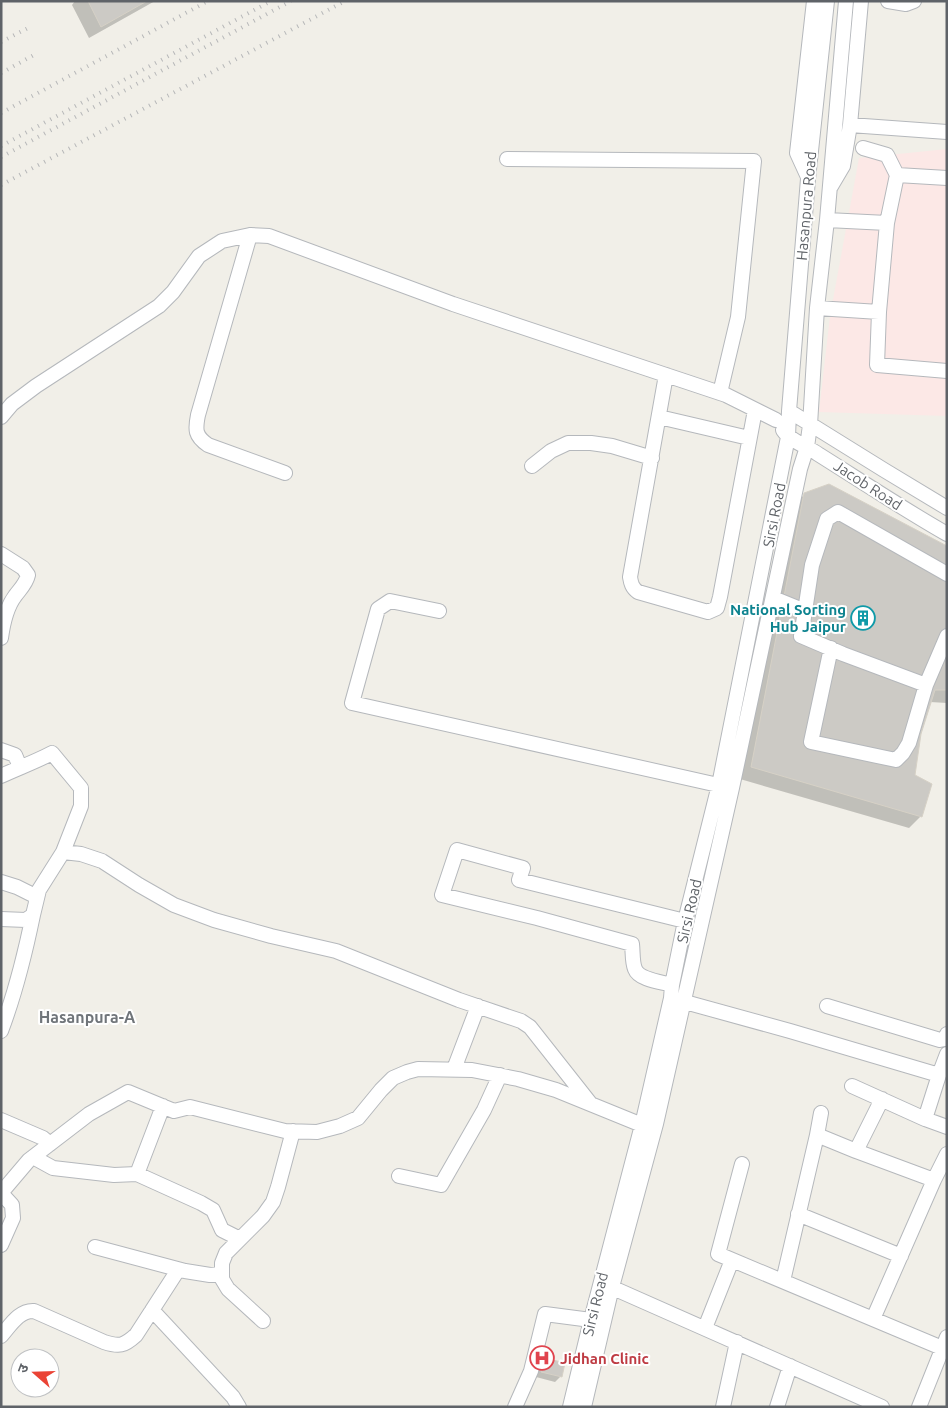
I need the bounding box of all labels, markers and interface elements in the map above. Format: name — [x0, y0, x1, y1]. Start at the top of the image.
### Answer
street label: Hasanpura Road — [793, 151, 819, 261]
street label: Jacob Road — [831, 457, 905, 513]
street label: Sirsi Road — [759, 481, 789, 549]
place label: National Sorting Hub Jaipur — [730, 601, 847, 635]
building icon: National Sorting Hub Jaipur — [850, 605, 876, 631]
street label: Sirsi Road — [673, 877, 705, 945]
district label: Hasanpura-A — [39, 1008, 136, 1026]
street label: Sirsi Road — [579, 1270, 611, 1338]
hospital icon: Jidhan Clinic — [529, 1345, 555, 1371]
north arrow — [10, 1348, 60, 1398]
place label: Jidhan Clinic — [560, 1350, 649, 1367]
text: उ — [14, 1361, 32, 1375]

